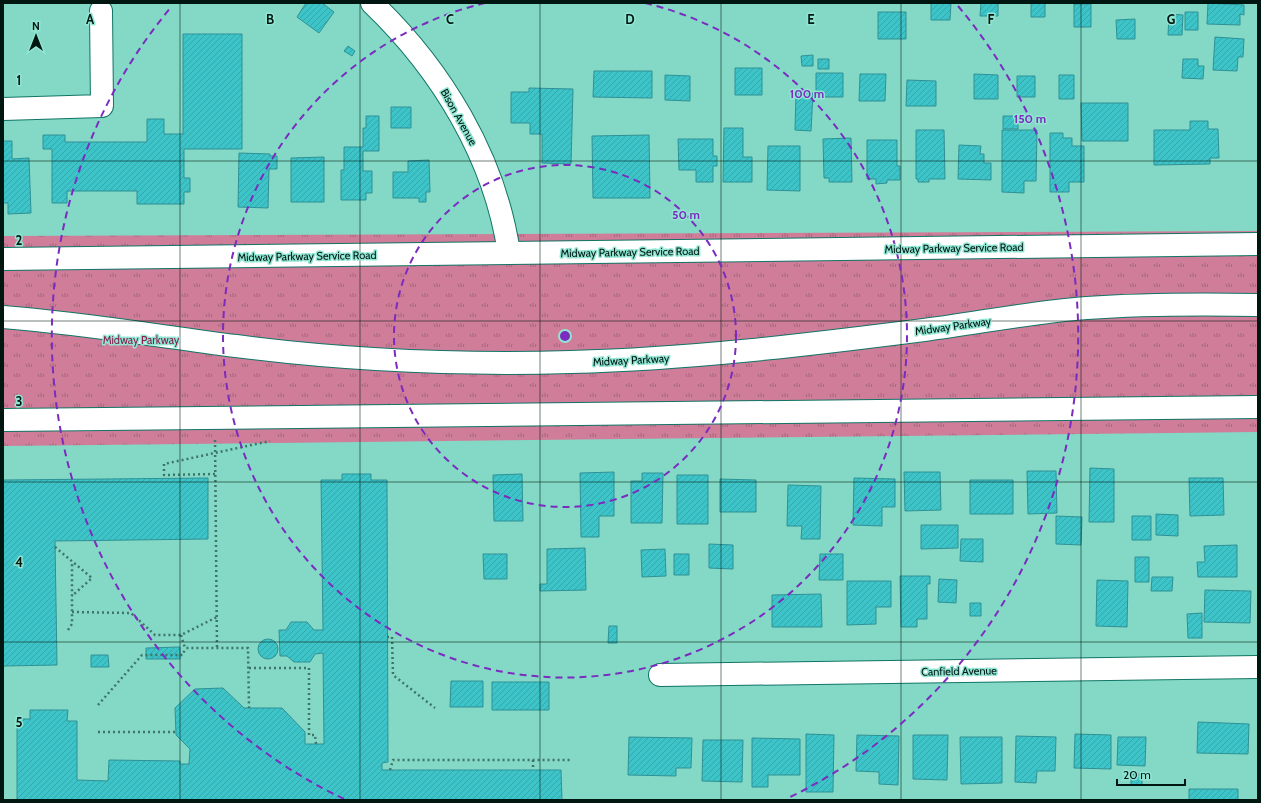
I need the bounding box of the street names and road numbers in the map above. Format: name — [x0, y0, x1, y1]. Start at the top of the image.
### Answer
street label: Bison Avenue — [438, 86, 481, 148]
street label: Midway Parkway Service Road — [884, 240, 1024, 256]
street label: Midway Parkway Service Road — [560, 244, 700, 260]
street label: Midway Parkway Service Road — [237, 248, 377, 264]
street label: Midway Parkway — [914, 314, 992, 338]
street label: Midway Parkway — [592, 351, 670, 369]
street label: Canfield Avenue — [921, 663, 997, 679]

